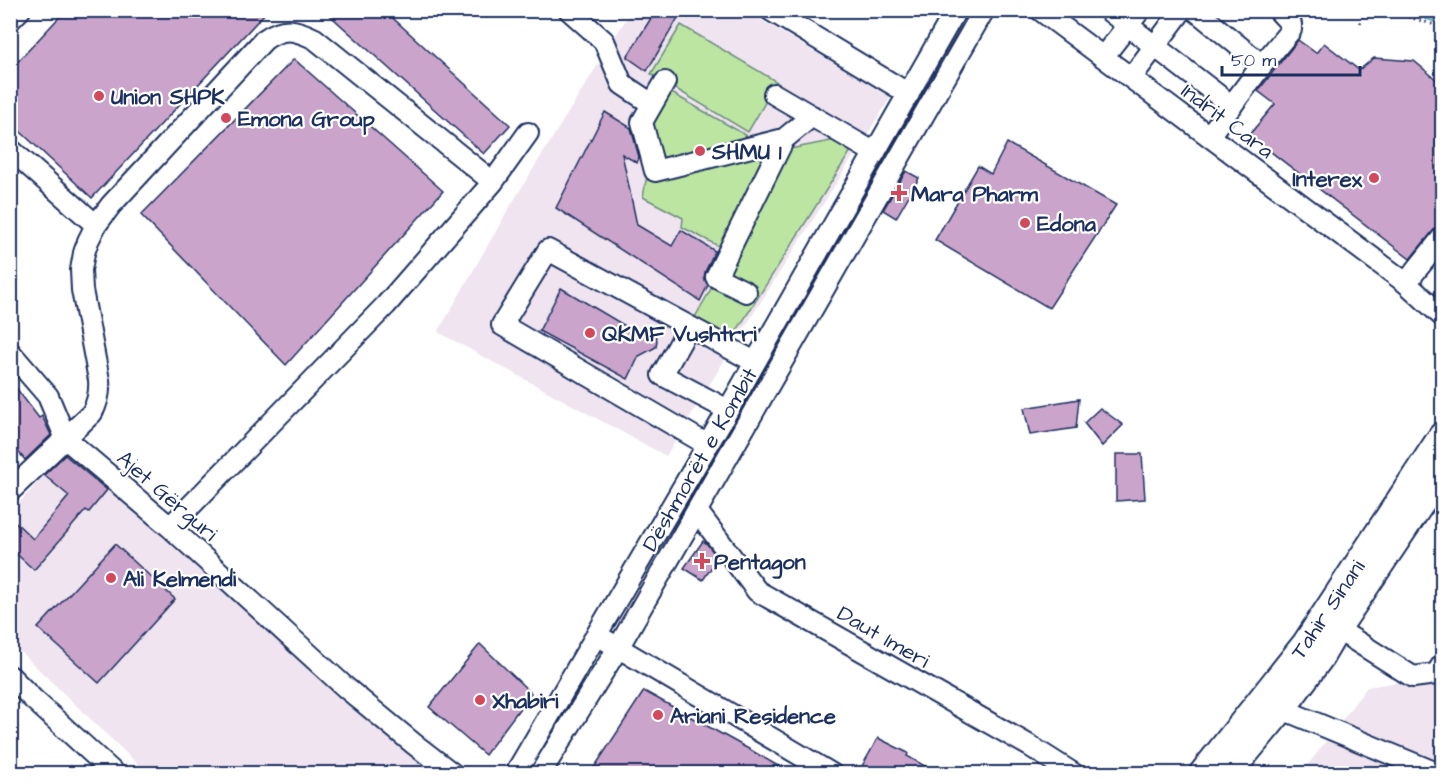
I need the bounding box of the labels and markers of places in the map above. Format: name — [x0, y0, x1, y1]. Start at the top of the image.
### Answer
place label: Union SHPK — [111, 82, 225, 113]
marker: Union SHPK — [92, 89, 106, 103]
place label: Emona Group — [238, 104, 375, 135]
marker: Emona Group — [219, 111, 233, 125]
place label: SHMU 1 — [711, 137, 782, 168]
marker: SHMU 1 — [693, 144, 707, 158]
place label: Interex — [1292, 164, 1363, 195]
marker: Interex — [1367, 171, 1381, 185]
place label: Mara Pharm — [911, 179, 1039, 210]
marker: Mara Pharm — [892, 186, 906, 200]
place label: Edona — [1037, 209, 1097, 240]
marker: Edona — [1018, 216, 1032, 230]
place label: QKMF Vushtrri — [602, 319, 757, 350]
marker: QKMF Vushtrri — [583, 326, 597, 340]
place label: Pentagon — [714, 547, 806, 579]
marker: Pentagon — [695, 554, 709, 568]
place label: Ali Kelmendi — [123, 564, 237, 595]
marker: Ali Kelmendi — [104, 571, 118, 585]
place label: Xhabiri — [492, 686, 559, 717]
marker: Xhabiri — [473, 693, 487, 707]
place label: Ariani Residence — [670, 701, 836, 732]
marker: Ariani Residence — [651, 708, 665, 722]

